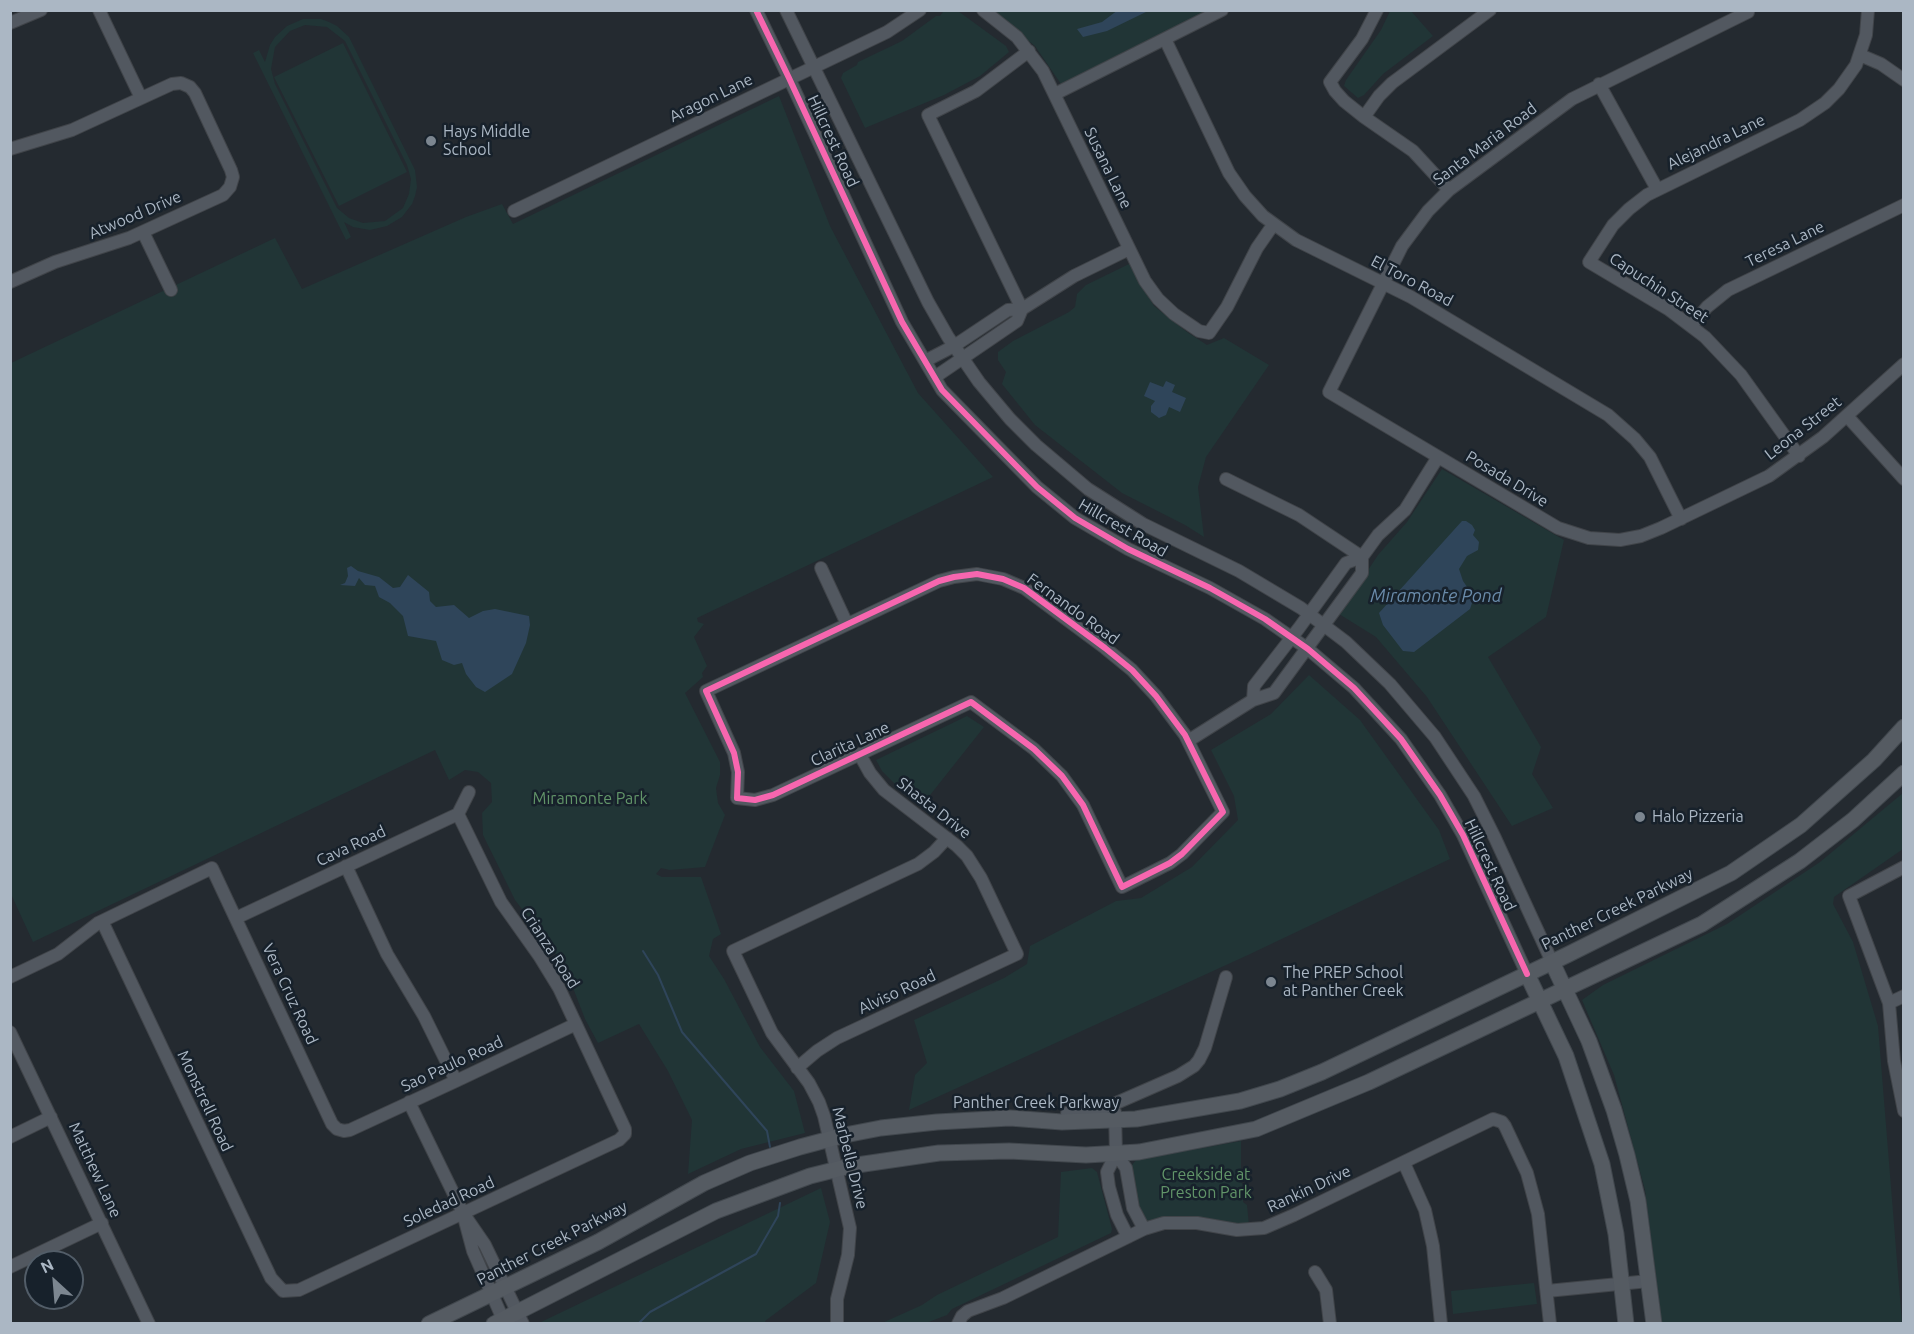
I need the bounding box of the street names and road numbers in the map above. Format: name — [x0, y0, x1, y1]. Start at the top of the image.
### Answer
street label: Aragon Lane — [666, 70, 756, 126]
street label: Hillcrest Road — [803, 92, 863, 190]
street label: Santa Maria Road — [1429, 99, 1541, 189]
street label: Alejandra Lane — [1664, 110, 1768, 174]
street label: Susana Lane — [1080, 124, 1136, 212]
street label: Atwood Drive — [86, 187, 184, 243]
street label: Teresa Lane — [1743, 217, 1827, 271]
street label: Capuchin Street — [1606, 249, 1712, 327]
street label: El Toro Road — [1368, 251, 1456, 311]
street label: Leona Street — [1761, 392, 1845, 464]
street label: Posada Drive — [1462, 447, 1552, 511]
street label: Hillcrest Road — [1075, 495, 1171, 561]
street label: Fernando Road — [1023, 569, 1123, 649]
street label: Clarita Lane — [808, 717, 892, 771]
street label: Shasta Drive — [893, 773, 975, 843]
street label: Hillcrest Road — [1460, 816, 1520, 914]
street label: Cava Road — [313, 822, 389, 870]
street label: Panther Creek Parkway — [1538, 864, 1696, 954]
street label: Crianza Road — [517, 904, 583, 992]
street label: Vera Cruz Road — [258, 940, 322, 1048]
street label: Alviso Road — [855, 966, 939, 1018]
street label: Sao Paulo Road — [398, 1032, 506, 1096]
street label: Monstrell Road — [173, 1047, 237, 1155]
street label: Panther Creek Parkway — [953, 1093, 1119, 1113]
street label: Marbella Drive — [828, 1105, 872, 1211]
street label: Matthew Lane — [65, 1119, 125, 1221]
street label: Rankin Drive — [1264, 1161, 1354, 1217]
street label: Soledad Road — [400, 1173, 498, 1231]
street label: Panther Creek Parkway — [474, 1197, 630, 1289]

